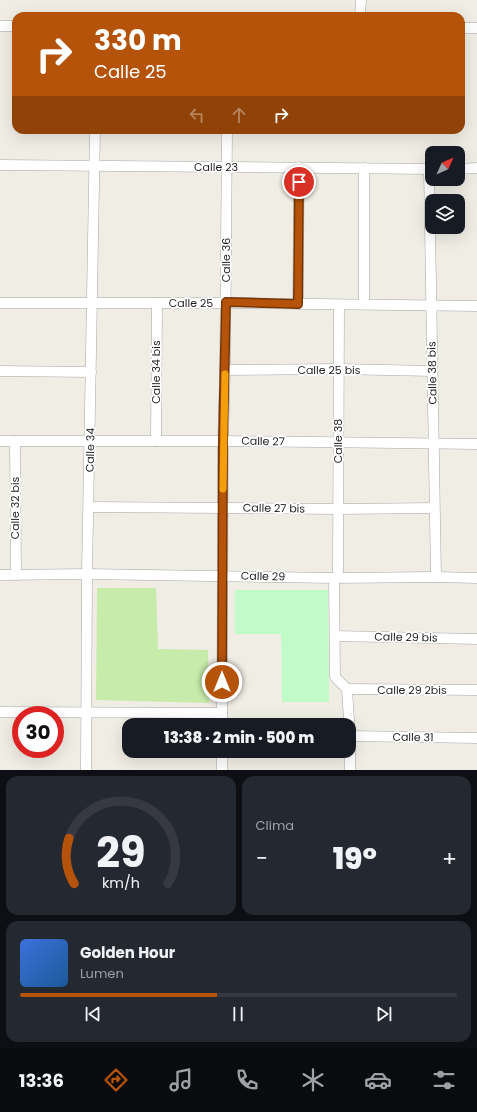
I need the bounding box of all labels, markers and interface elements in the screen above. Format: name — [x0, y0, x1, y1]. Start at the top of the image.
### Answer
text: 330 m — [94, 21, 182, 60]
icon: right — [28, 28, 80, 80]
text: Calle 25 — [94, 59, 167, 84]
icon: left — [186, 104, 208, 126]
icon: ahead — [228, 104, 250, 126]
icon: right — [270, 104, 292, 126]
north arrow — [425, 146, 465, 186]
map controls — [425, 146, 465, 234]
street label: Calle 23 — [194, 159, 238, 175]
pin — [282, 165, 316, 199]
icon: arrive — [288, 171, 310, 193]
button: layers — [425, 194, 465, 234]
street label: Calle 36 — [218, 238, 234, 282]
street label: Calle 25 — [169, 295, 213, 311]
street label: Calle 34 bis — [148, 340, 164, 404]
street label: Calle 38 bis — [423, 341, 441, 405]
street label: Calle 25 bis — [297, 362, 361, 378]
street label: Calle 38 — [330, 419, 346, 463]
street label: Calle 34 — [82, 428, 98, 472]
street label: Calle 27 — [241, 433, 285, 449]
street label: Calle 32 bis — [7, 476, 23, 539]
street label: Calle 27 bis — [243, 499, 306, 517]
street label: Calle 29 — [241, 568, 285, 584]
street label: Calle 29 bis — [374, 628, 438, 646]
position arrow — [201, 661, 243, 703]
street label: Calle 29 2bis — [377, 682, 447, 698]
speed limit sign: 30 — [12, 706, 64, 758]
text: 13:38 · 2 min · 500 m — [164, 727, 314, 748]
street label: Calle 31 — [392, 729, 434, 745]
text: Clima — [256, 816, 294, 835]
text: 29 — [96, 822, 145, 881]
text: 19° — [333, 837, 377, 880]
text: − — [256, 843, 268, 874]
text: + — [442, 843, 457, 874]
text: km/h — [102, 872, 140, 892]
text: Golden Hour — [80, 942, 175, 963]
text: Lumen — [80, 964, 124, 983]
icon: previous — [82, 1003, 104, 1025]
icon: pause — [227, 1003, 249, 1025]
icon: next — [373, 1003, 395, 1025]
icon: directions — [102, 1066, 130, 1094]
icon: music — [167, 1066, 195, 1094]
icon: phone — [233, 1066, 261, 1094]
icon: climate — [299, 1066, 327, 1094]
icon: car — [364, 1066, 392, 1094]
icon: filters — [430, 1066, 458, 1094]
text: 13:36 — [19, 1068, 64, 1093]

